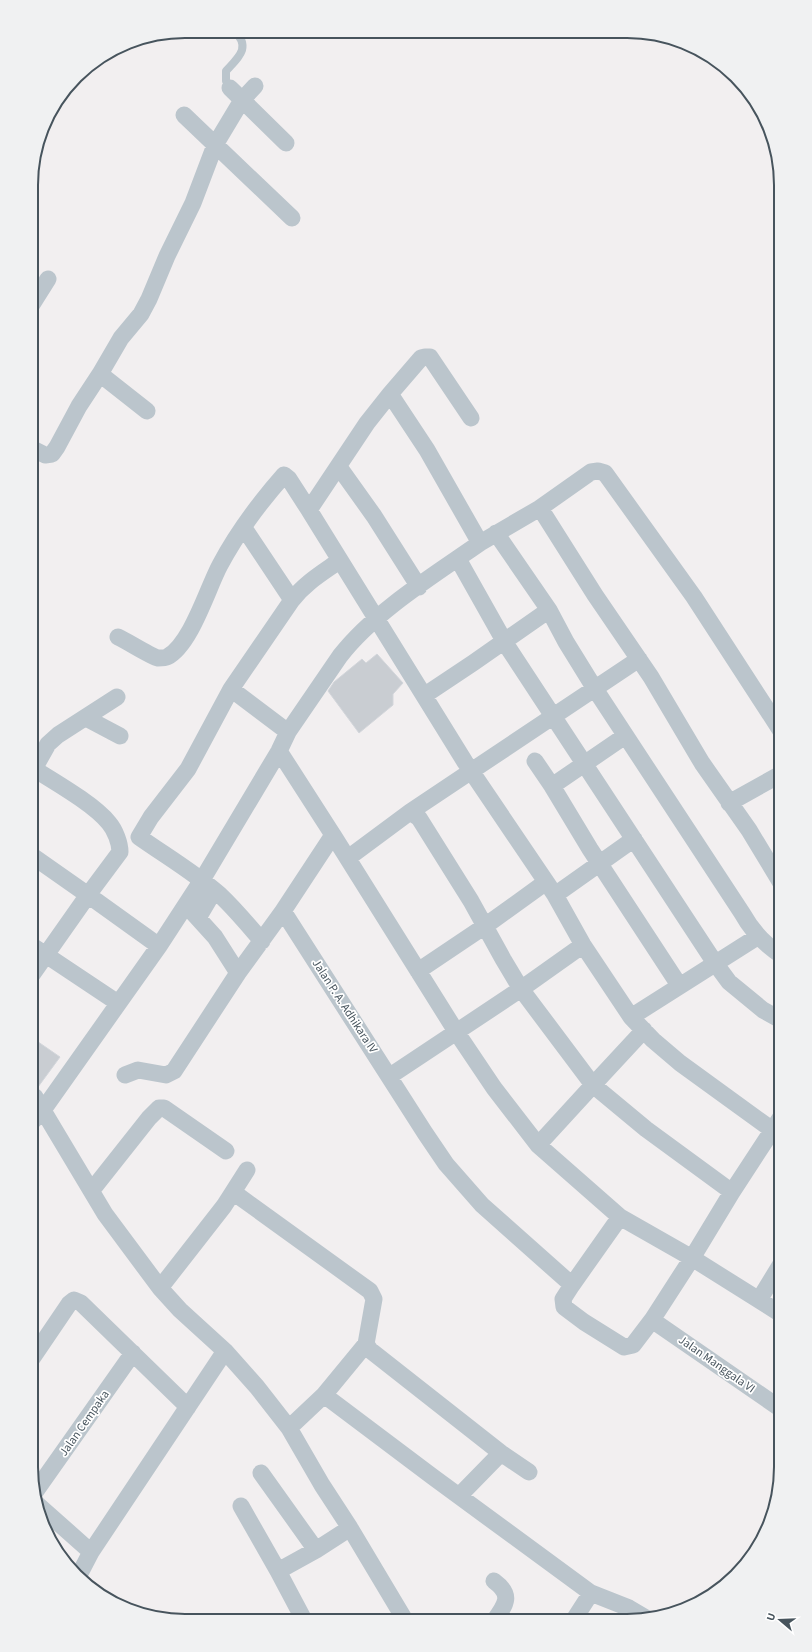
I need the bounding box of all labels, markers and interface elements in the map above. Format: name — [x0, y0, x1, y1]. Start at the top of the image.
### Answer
street label: Jalan P. A. Adhikara IV — [308, 956, 382, 1057]
street label: Jalan Manggala VI — [675, 1332, 758, 1397]
street label: Jalan Cempaka — [55, 1387, 113, 1460]
north arrow — [760, 1600, 800, 1640]
text: U — [763, 1611, 779, 1623]

